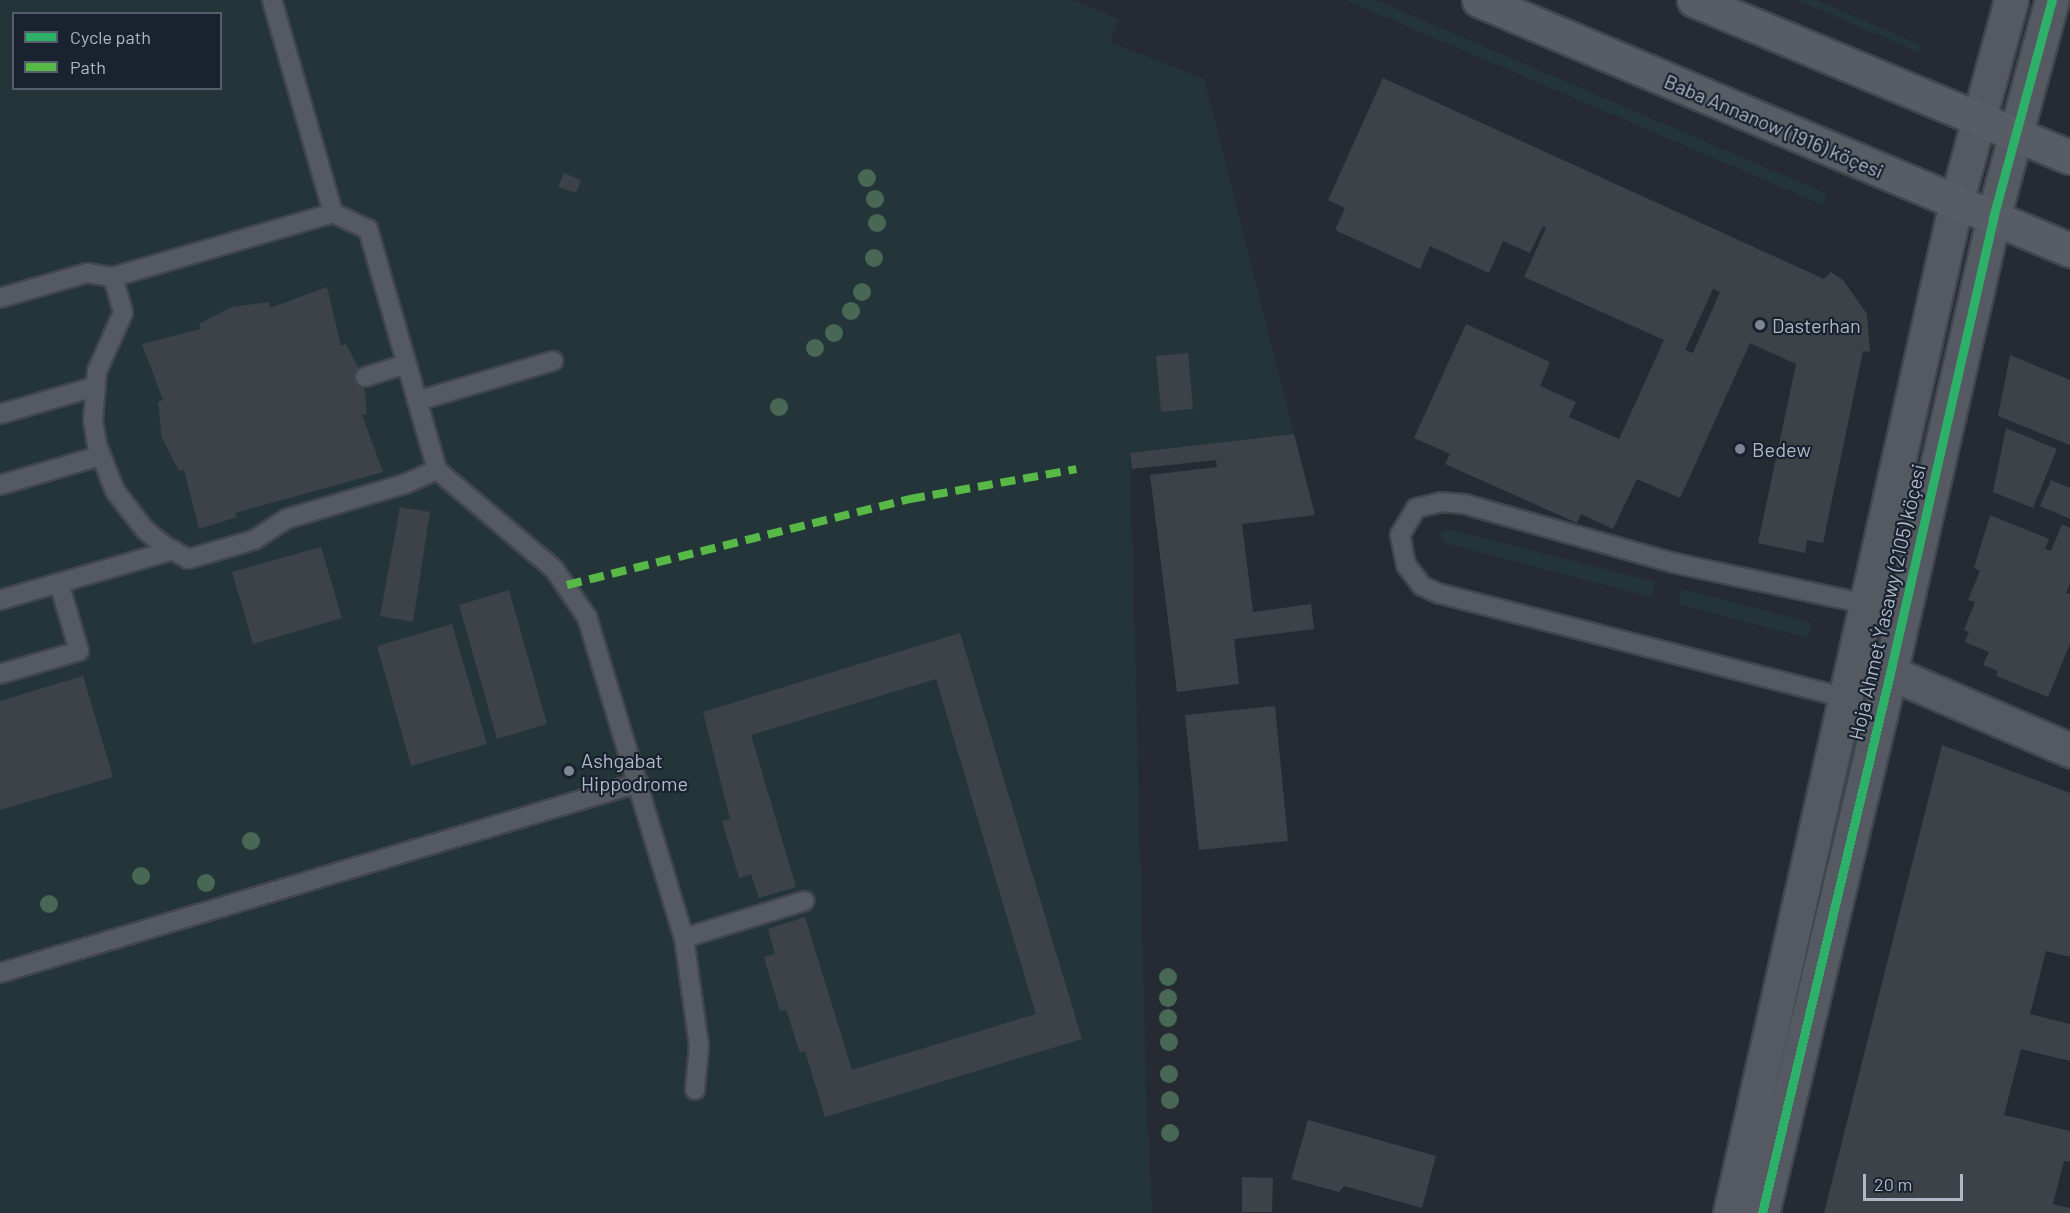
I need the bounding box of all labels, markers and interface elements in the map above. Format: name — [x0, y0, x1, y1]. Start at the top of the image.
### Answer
legend — [12, 12, 222, 90]
text: Cycle path — [70, 26, 151, 48]
text: Path — [70, 56, 106, 78]
street label: Baba Annanow (1916) köçesi — [1661, 69, 1887, 183]
place label: Dasterhan — [1772, 313, 1861, 337]
marker: Dasterhan — [1753, 318, 1767, 332]
place label: Bedew — [1752, 437, 1811, 461]
marker: Bedew — [1733, 442, 1747, 456]
street label: Hoja Ahmet Ýasawy (2105) köçesi — [1844, 462, 1930, 742]
place label: Ashgabat Hippodrome — [581, 748, 688, 795]
marker: Ashgabat Hippodrome — [562, 764, 576, 778]
scale bar — [1866, 1162, 1966, 1200]
text: 20 m — [1874, 1173, 1912, 1195]

